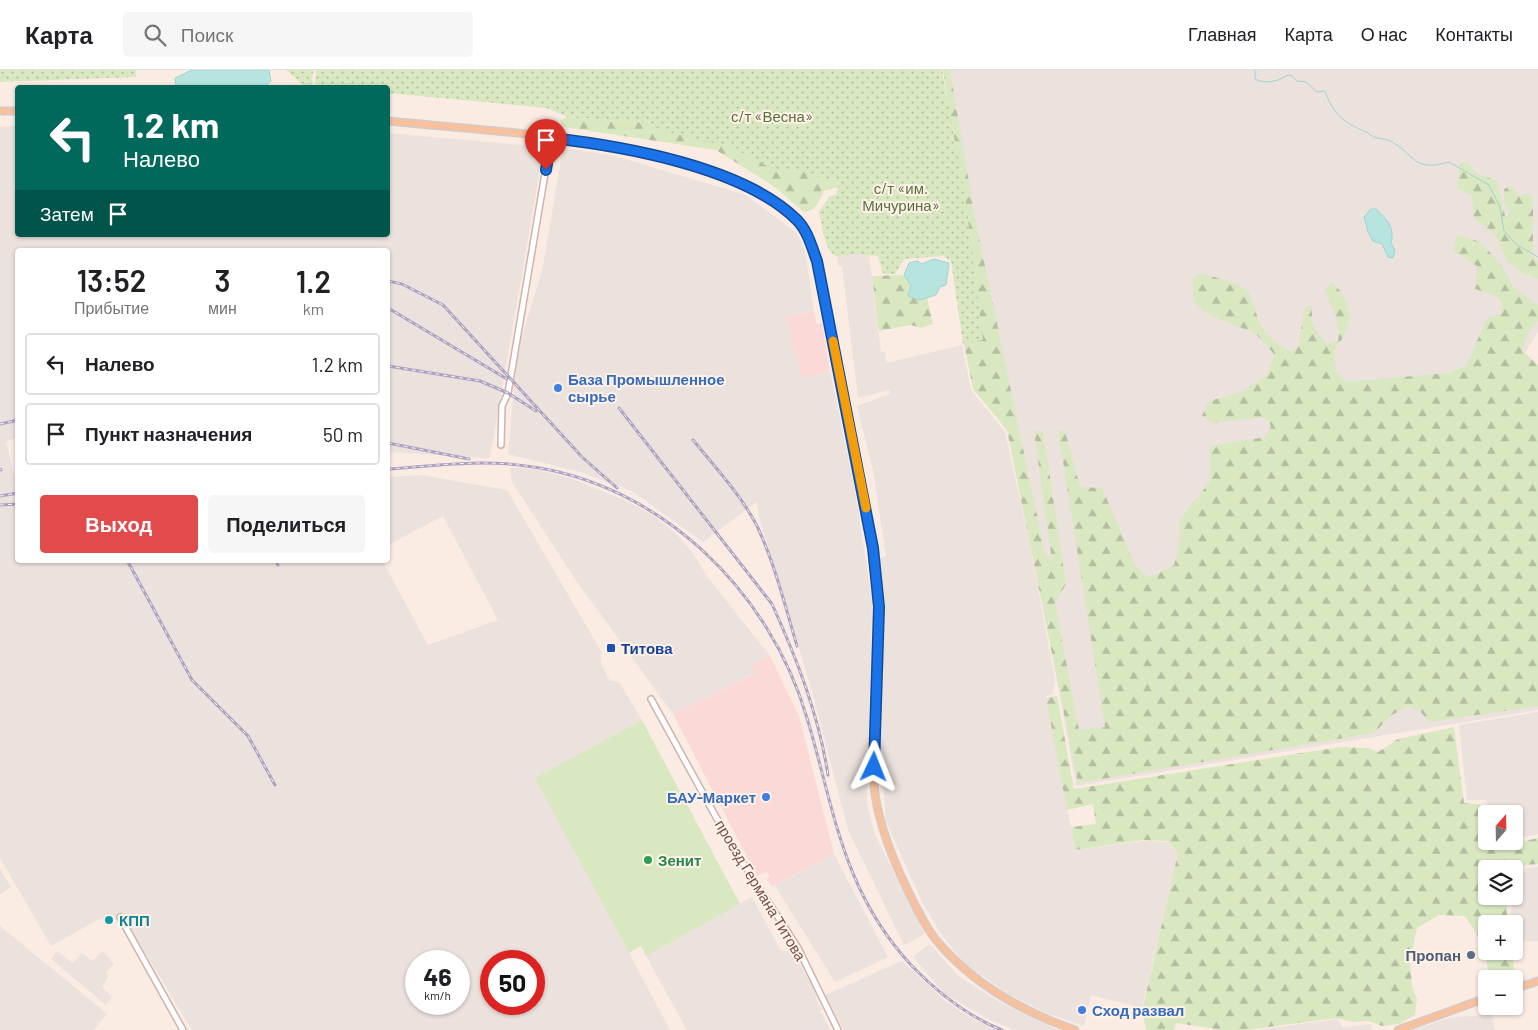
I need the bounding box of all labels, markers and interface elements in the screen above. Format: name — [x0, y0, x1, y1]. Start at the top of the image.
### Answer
search box — [123, 12, 473, 57]
text: Карта — [25, 20, 93, 49]
icon: search — [141, 21, 169, 49]
text: Поиск — [181, 23, 233, 46]
text: Главная — [1188, 23, 1257, 45]
text: Карта — [1285, 23, 1333, 45]
text: О нас — [1361, 23, 1407, 45]
text: Контакты — [1435, 23, 1513, 45]
text: 1.2 km — [123, 103, 219, 145]
icon: left — [40, 105, 105, 170]
park label: с/т «Весна» — [731, 107, 813, 125]
pin — [525, 119, 567, 170]
icon: arrive — [532, 126, 560, 154]
text: Налево — [123, 145, 200, 171]
park label: с/т «им. Мичурина» — [862, 179, 940, 214]
icon: arrive — [104, 200, 132, 228]
text: Затем — [40, 202, 94, 225]
text: 13:52 — [77, 262, 146, 298]
text: 3 — [214, 262, 230, 298]
text: 1.2 — [296, 263, 331, 299]
text: Прибытие — [74, 298, 149, 317]
text: мин — [208, 298, 237, 317]
text: km — [303, 299, 324, 318]
icon: left — [42, 350, 70, 378]
text: Налево — [85, 352, 155, 375]
text: 1.2 km — [312, 353, 363, 376]
place label: База Промышленное сырье — [568, 370, 725, 405]
marker: База Промышленное сырье — [552, 382, 564, 394]
icon: arrive — [42, 420, 70, 448]
text: Пункт назначения — [85, 422, 252, 445]
text: 50 m — [323, 423, 363, 446]
button: Выход — [40, 495, 198, 553]
button: Поделиться — [208, 495, 365, 553]
place label: Титова — [621, 639, 673, 657]
marker: Титова — [605, 642, 617, 654]
position arrow — [847, 740, 899, 792]
place label: БАУ-Маркет — [667, 788, 756, 806]
marker: БАУ-Маркет — [760, 791, 772, 803]
north arrow — [1478, 805, 1522, 850]
map controls — [1478, 805, 1523, 1015]
street label: проезд Германа Титова — [712, 816, 811, 964]
place label: Зенит — [658, 851, 701, 869]
marker: Зенит — [642, 854, 654, 866]
button: layers — [1478, 860, 1523, 905]
place label: КПП — [119, 911, 150, 929]
marker: КПП — [103, 914, 115, 926]
button: + — [1478, 915, 1523, 960]
place label: Пропан — [1405, 946, 1461, 964]
marker: Пропан — [1465, 949, 1477, 961]
speed limit sign: 50 — [480, 950, 545, 1015]
text: 46 — [423, 961, 452, 991]
button: − — [1478, 970, 1523, 1015]
text: km/h — [424, 988, 451, 1002]
place label: Сход развал — [1092, 1001, 1184, 1019]
marker: Сход развал — [1076, 1004, 1088, 1016]

